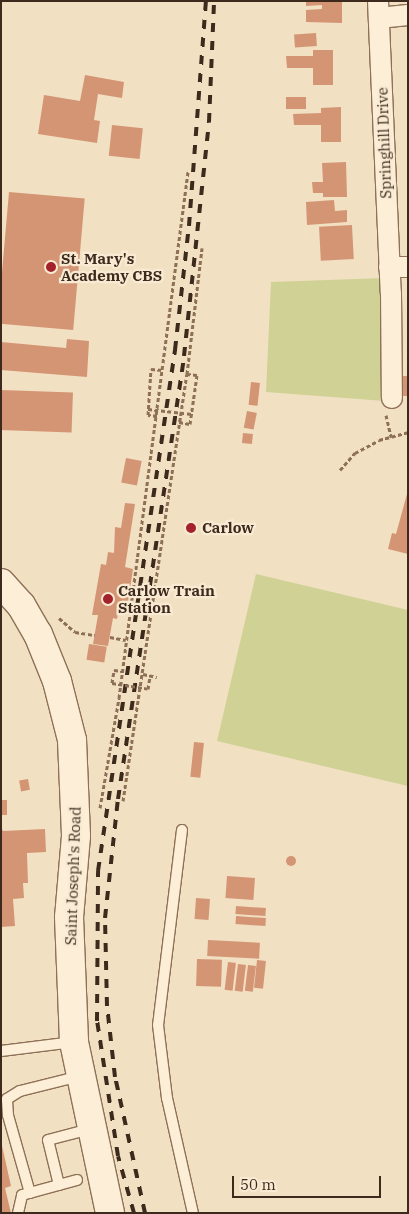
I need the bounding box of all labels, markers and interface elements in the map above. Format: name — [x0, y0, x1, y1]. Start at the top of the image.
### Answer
street label: Springhill Drive — [373, 87, 395, 199]
place label: St. Mary's Academy CBS — [61, 249, 162, 284]
marker: St. Mary's Academy CBS — [45, 261, 57, 273]
place label: Carlow — [202, 519, 254, 537]
marker: Carlow — [184, 521, 198, 535]
place label: Carlow Train Station — [118, 581, 215, 616]
marker: Carlow Train Station — [102, 593, 114, 605]
street label: Saint Joseph's Road — [62, 806, 84, 946]
scale bar — [234, 1166, 383, 1198]
text: 50 m — [240, 1175, 276, 1194]

